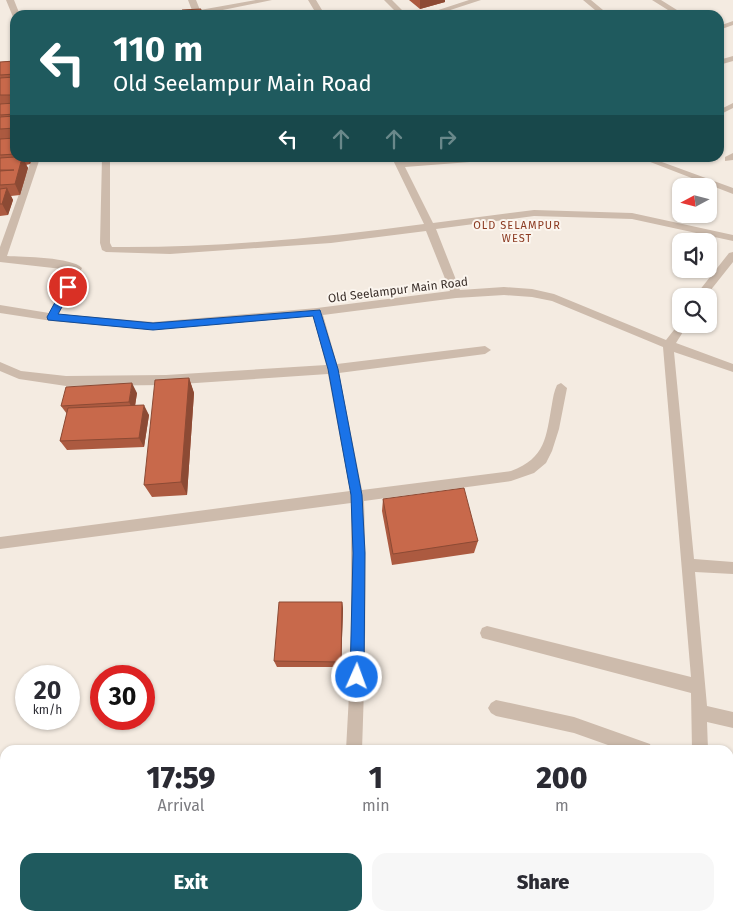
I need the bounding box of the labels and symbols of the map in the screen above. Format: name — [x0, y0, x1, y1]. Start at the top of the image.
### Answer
north arrow — [672, 178, 718, 222]
district label: OLD SELAMPUR WEST — [473, 219, 561, 245]
pin — [47, 266, 89, 308]
street label: Old Seelampur Main Road — [327, 274, 469, 306]
position arrow — [330, 650, 382, 702]
speed limit sign: 30 — [90, 665, 155, 730]

